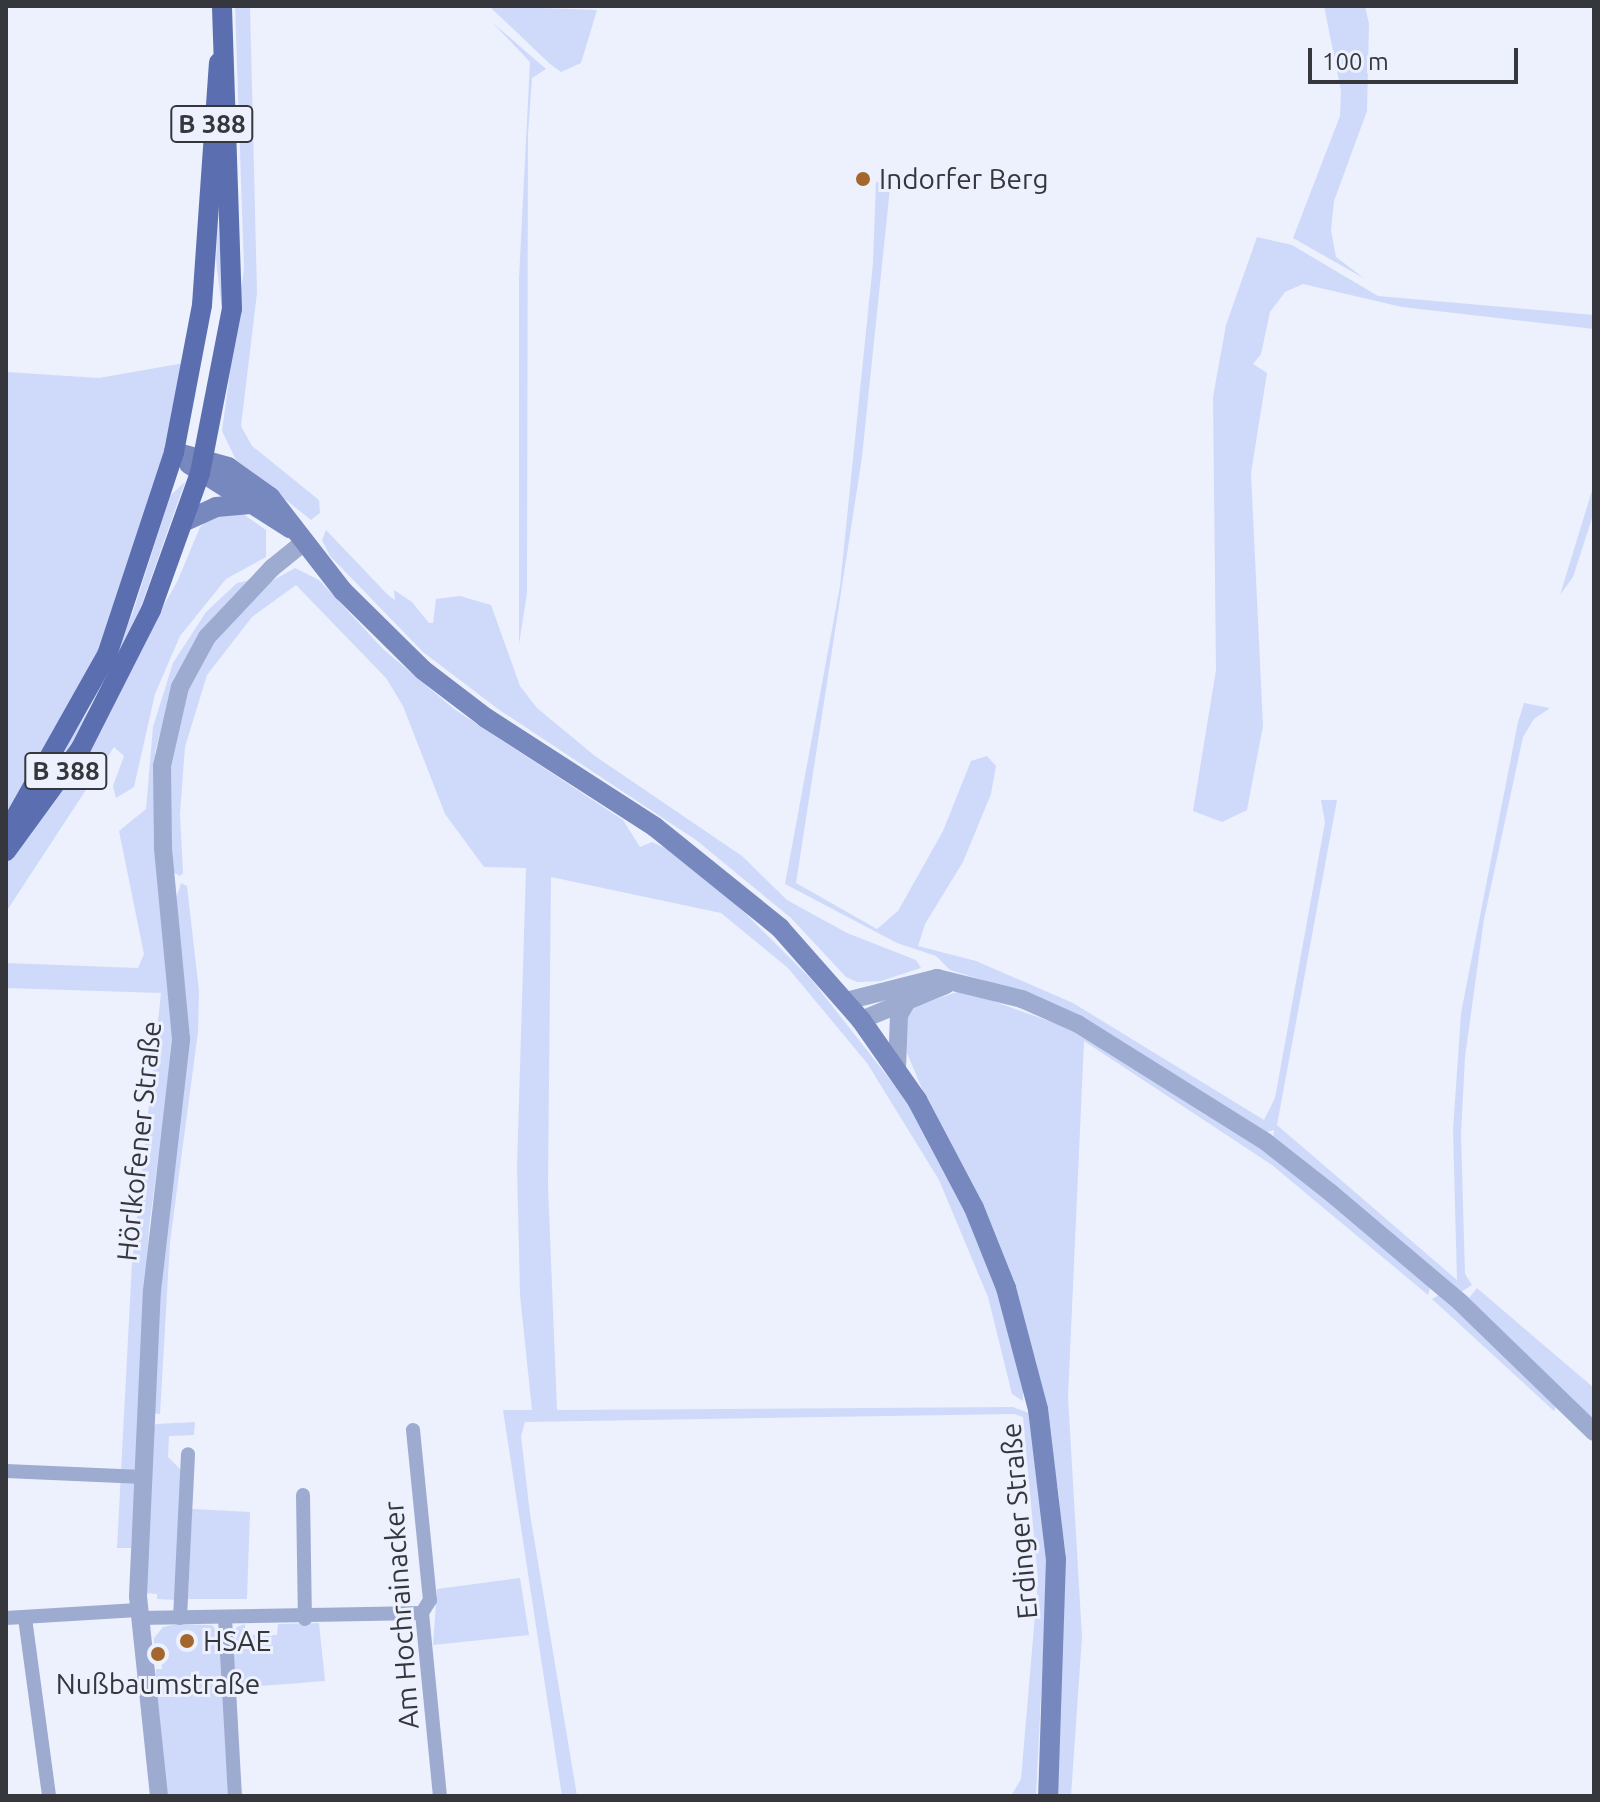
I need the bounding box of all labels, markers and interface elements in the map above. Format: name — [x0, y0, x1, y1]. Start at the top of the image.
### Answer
scale bar — [1312, 32, 1522, 82]
text: 100 m — [1322, 48, 1389, 75]
road number: B 388 — [170, 102, 254, 146]
place label: Indorfer Berg — [879, 162, 1049, 196]
marker: Indorfer Berg — [854, 170, 872, 188]
road number: B 388 — [24, 749, 108, 793]
street label: Hörlkofener Straße — [110, 1019, 168, 1263]
street label: Erdinger Straße — [994, 1421, 1044, 1621]
street label: Am Hochrainacker — [376, 1500, 426, 1730]
place label: HSAE — [203, 1624, 271, 1658]
marker: HSAE — [178, 1632, 196, 1650]
marker: Nußbaumstraße — [149, 1645, 167, 1663]
place label: Nußbaumstraße — [56, 1667, 260, 1701]

